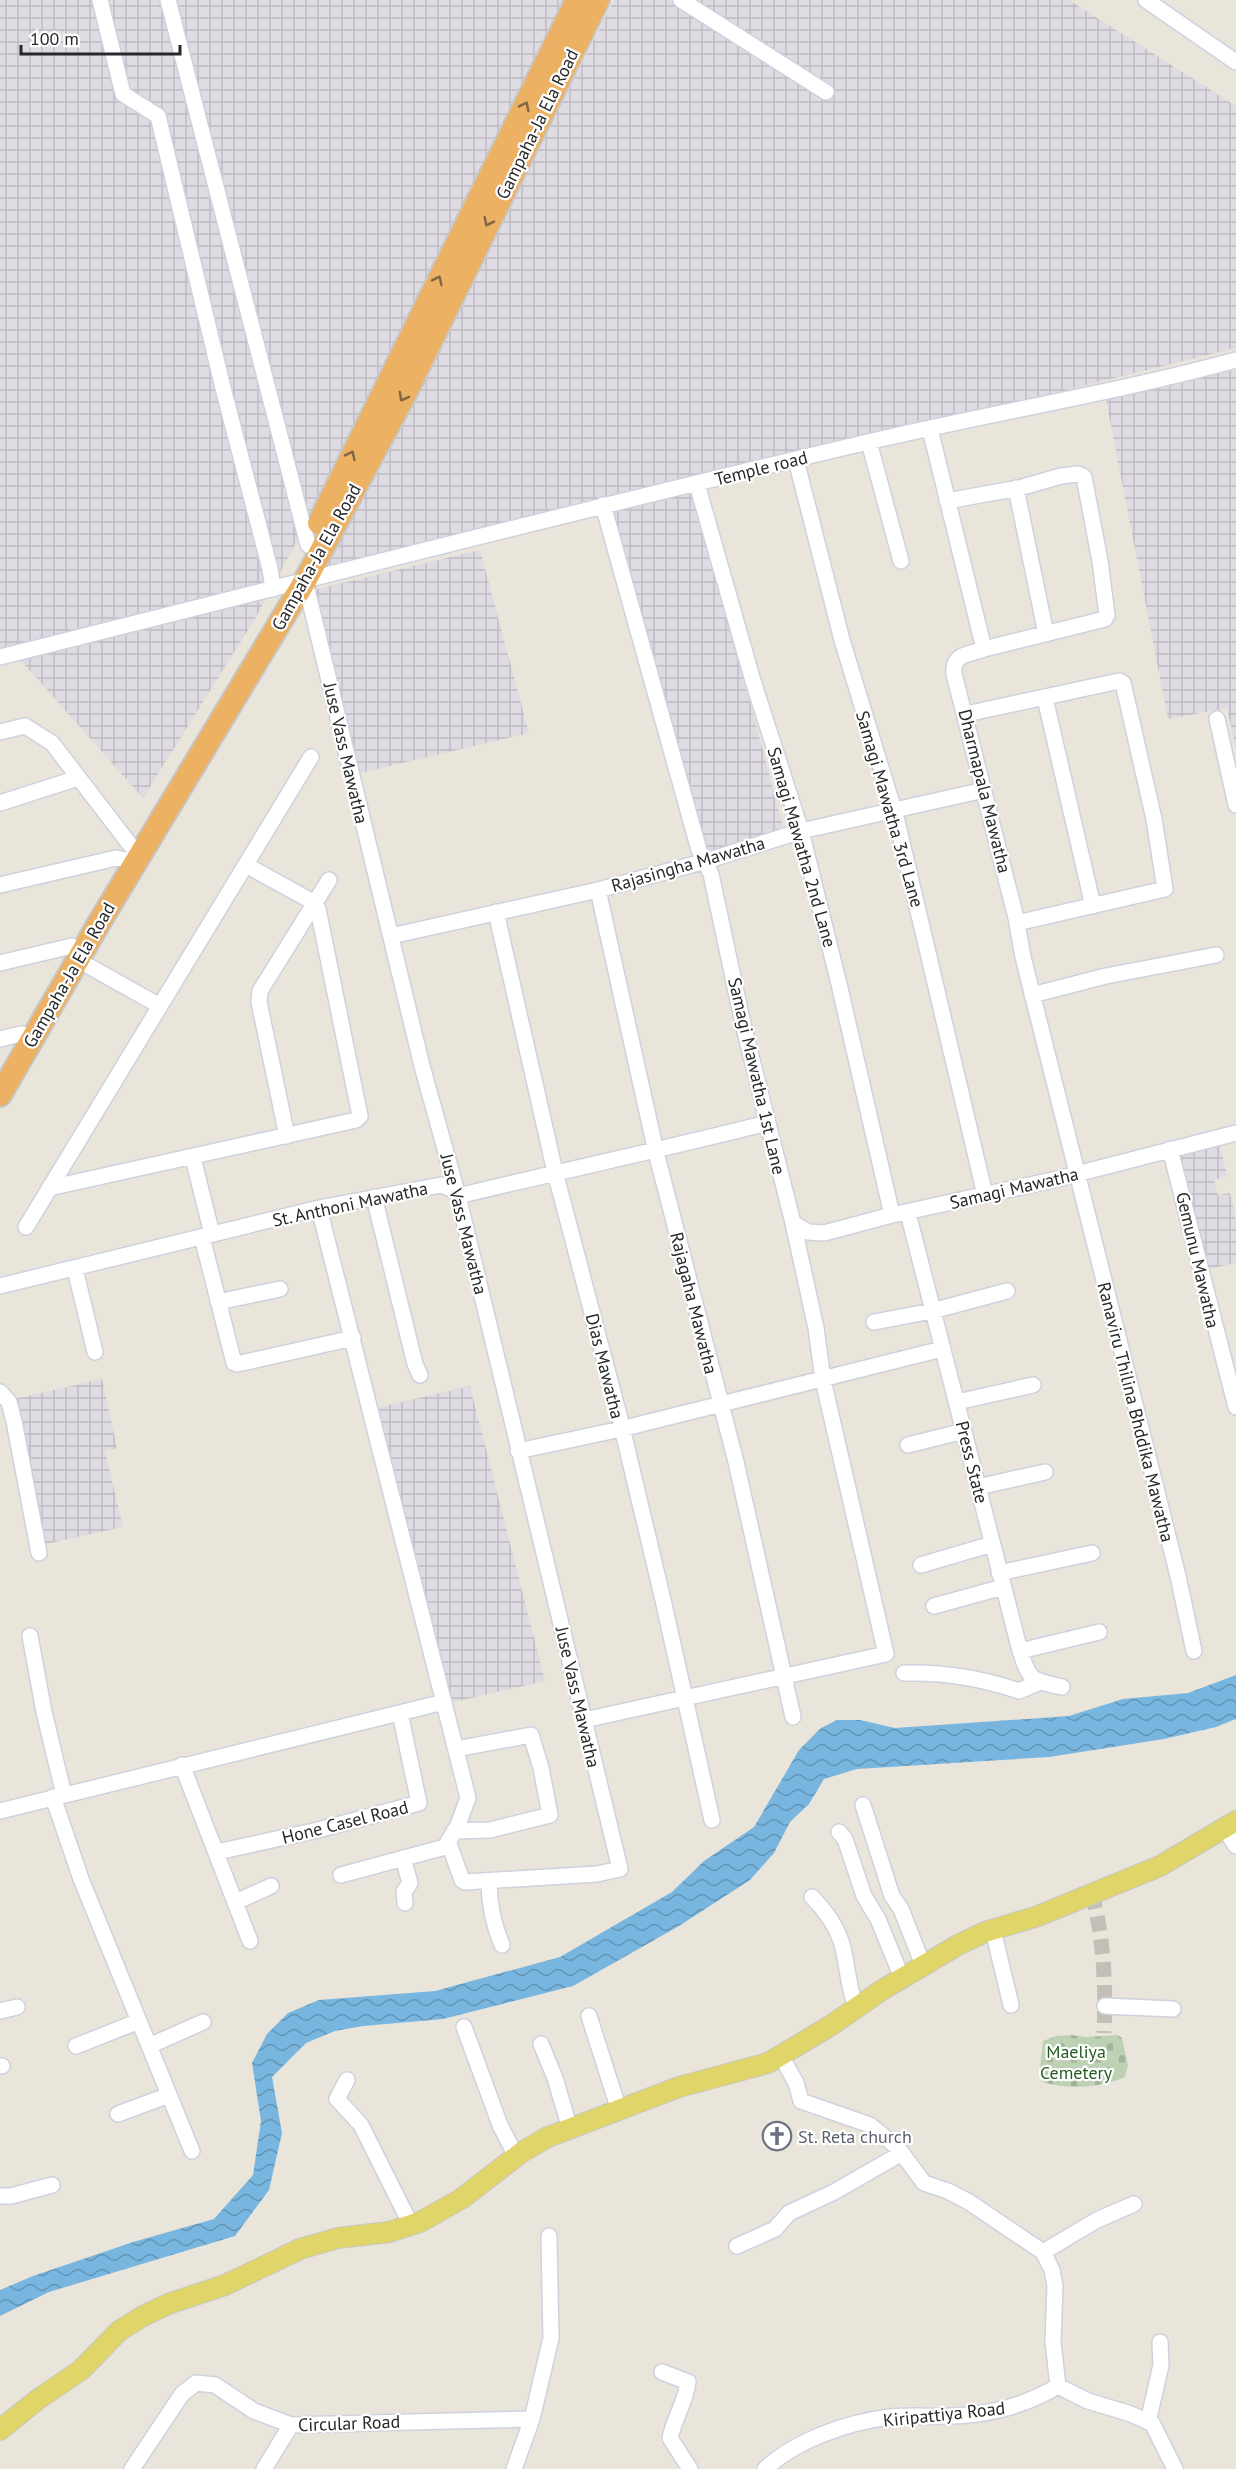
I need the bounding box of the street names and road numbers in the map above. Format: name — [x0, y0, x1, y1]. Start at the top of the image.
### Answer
street label: Gampaha-Ja Ela Road — [491, 45, 583, 203]
street label: Temple road — [712, 445, 810, 491]
street label: Gampaha-Ja Ela Road — [266, 480, 366, 634]
street label: Juse Vass Mawatha — [318, 679, 373, 826]
street label: Dharmapala Mawatha — [954, 707, 1016, 875]
street label: Samagi Mawatha 3rd Lane — [851, 708, 929, 910]
street label: Samagi Mawatha 2nd Lane — [762, 744, 842, 950]
street label: Rajasingha Mawatha — [608, 831, 768, 897]
street label: Gampaha-Ja Ela Road — [18, 898, 120, 1052]
street label: Samagi Mawatha 1st Lane — [723, 975, 791, 1177]
street label: Juse Vass Mawatha — [435, 1150, 493, 1297]
street label: Samagi Mawatha — [947, 1162, 1081, 1214]
street label: St. Anthoni Mawatha — [270, 1176, 430, 1232]
street label: Gemunu Mawatha — [1171, 1190, 1225, 1330]
street label: Rajagaha Mawatha — [665, 1230, 723, 1376]
street label: Ranaviru Thilina Bhddika Mawatha — [1093, 1280, 1179, 1544]
street label: Dias Mawatha — [581, 1311, 629, 1421]
street label: Press State — [951, 1418, 993, 1506]
street label: Juse Vass Mawatha — [550, 1623, 605, 1770]
street label: Hone Casel Road — [279, 1795, 411, 1849]
street label: Kiripattiya Road — [882, 2396, 1006, 2432]
street label: Circular Road — [297, 2410, 401, 2436]

